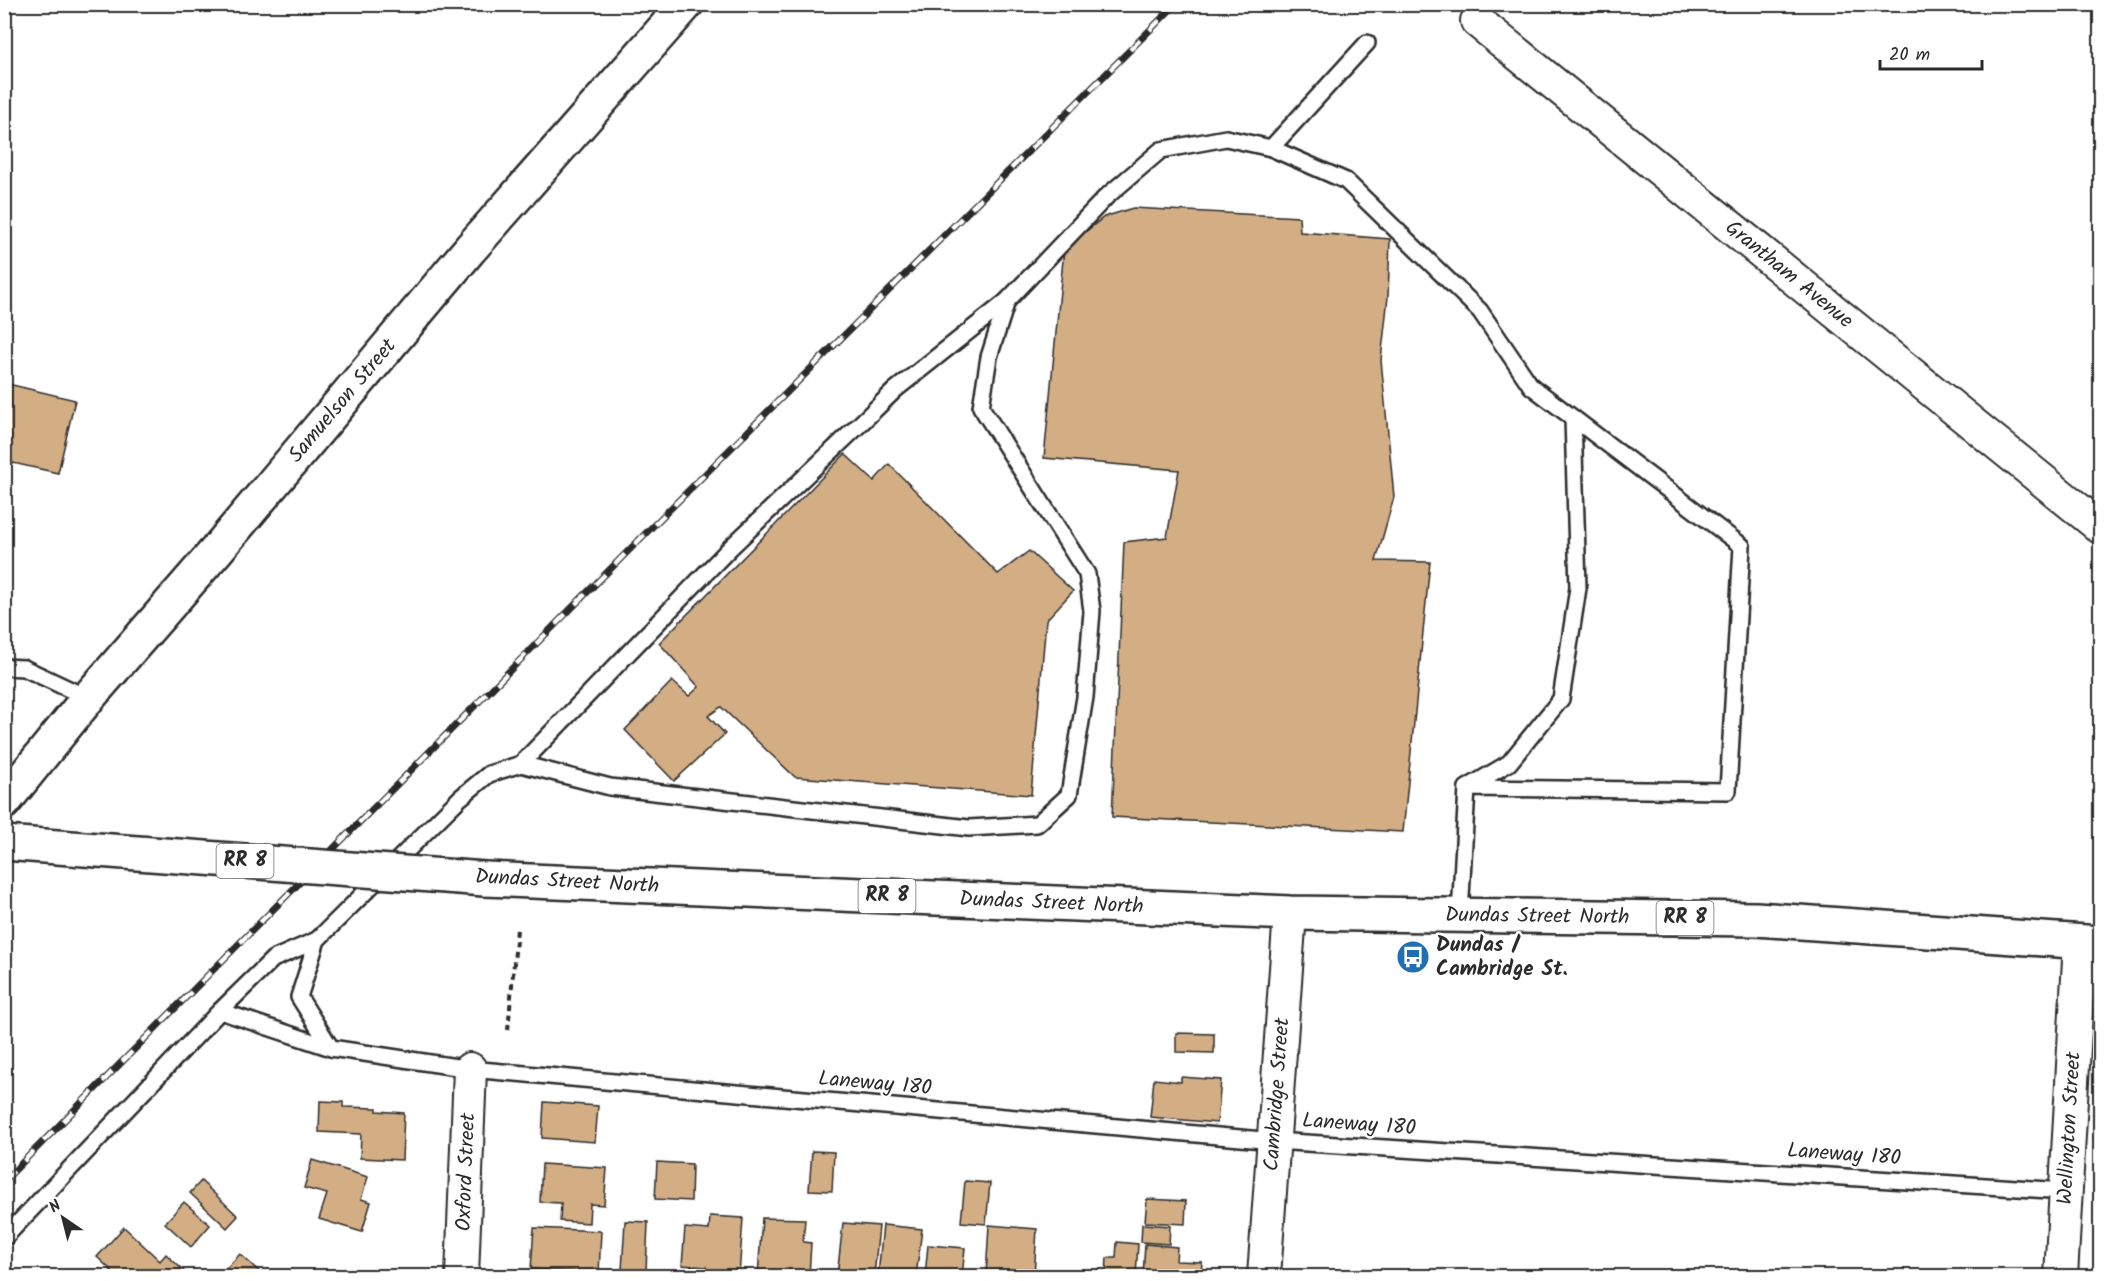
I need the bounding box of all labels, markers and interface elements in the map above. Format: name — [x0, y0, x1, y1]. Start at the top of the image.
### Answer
scale bar — [1880, 33, 1982, 71]
text: 20 m — [1889, 41, 1930, 70]
street label: Grantham Avenue — [1718, 212, 1861, 337]
street label: Samuelson Street — [280, 331, 405, 470]
road number: RR 8 — [216, 844, 274, 878]
street label: Dundas Street North — [474, 861, 660, 903]
road number: RR 8 — [858, 879, 916, 913]
street label: Dundas Street North — [959, 883, 1144, 923]
street label: Dundas Street North — [1445, 898, 1630, 934]
road number: RR 8 — [1656, 901, 1714, 935]
place label: Dundas / Cambridge St. — [1436, 929, 1568, 986]
bus stop icon: Dundas / Cambridge St. — [1395, 939, 1431, 975]
street label: Cambridge Street — [1255, 1016, 1299, 1172]
street label: Wellington Street — [2049, 1050, 2090, 1206]
street label: Laneway 180 — [817, 1063, 933, 1105]
street label: Laneway 180 — [1301, 1105, 1417, 1145]
street label: Oxford Street — [447, 1111, 485, 1232]
street label: Laneway 180 — [1786, 1135, 1902, 1175]
north arrow — [33, 1188, 93, 1248]
text: N — [44, 1194, 67, 1220]

